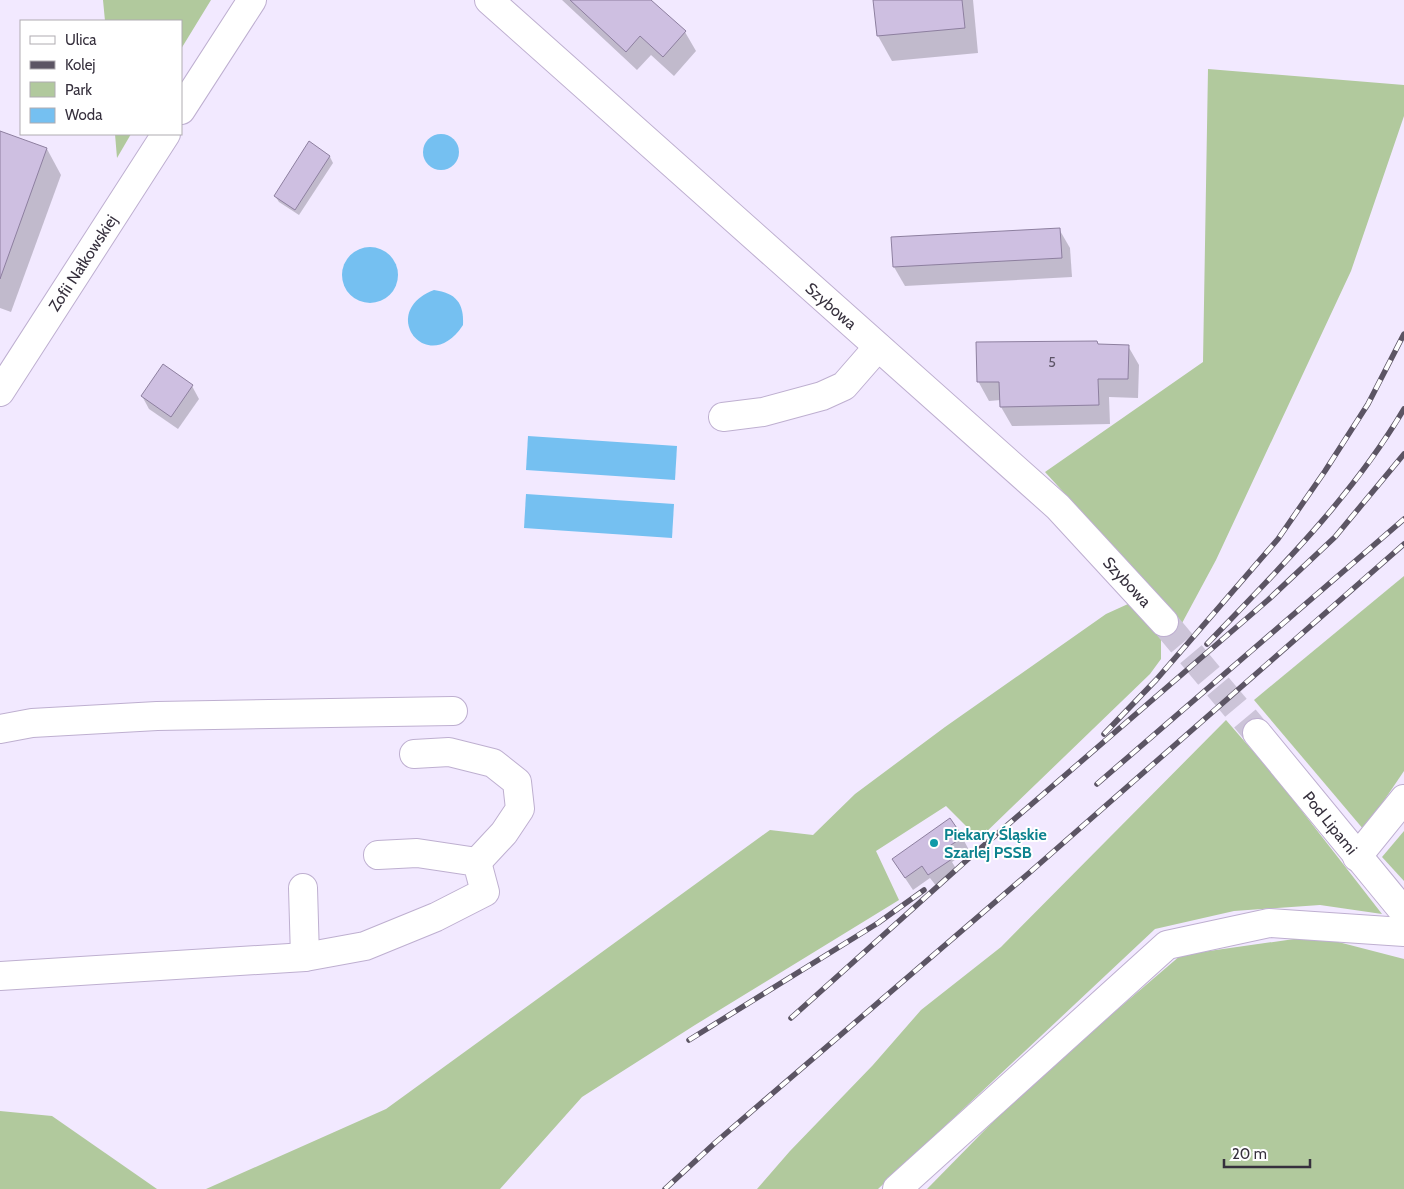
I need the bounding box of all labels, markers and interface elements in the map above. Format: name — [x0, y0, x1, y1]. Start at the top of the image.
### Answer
legend — [20, 20, 182, 135]
text: Ulica — [65, 31, 97, 49]
text: Kolej — [65, 56, 96, 74]
text: Park — [65, 81, 92, 99]
text: Woda — [65, 106, 103, 124]
street label: Zofii Nałkowskiej — [45, 211, 121, 315]
street label: Szybowa — [802, 279, 861, 334]
house number: 5 — [1048, 353, 1056, 371]
street label: Szybowa — [1099, 553, 1155, 611]
street label: Pod Lipami — [1299, 788, 1361, 858]
place label: Piekary Śląskie Szarlej PSSB — [944, 825, 1047, 862]
marker: Piekary Śląskie Szarlej PSSB — [928, 837, 940, 849]
scale bar — [1224, 1136, 1310, 1168]
text: 20 m — [1232, 1145, 1267, 1163]

